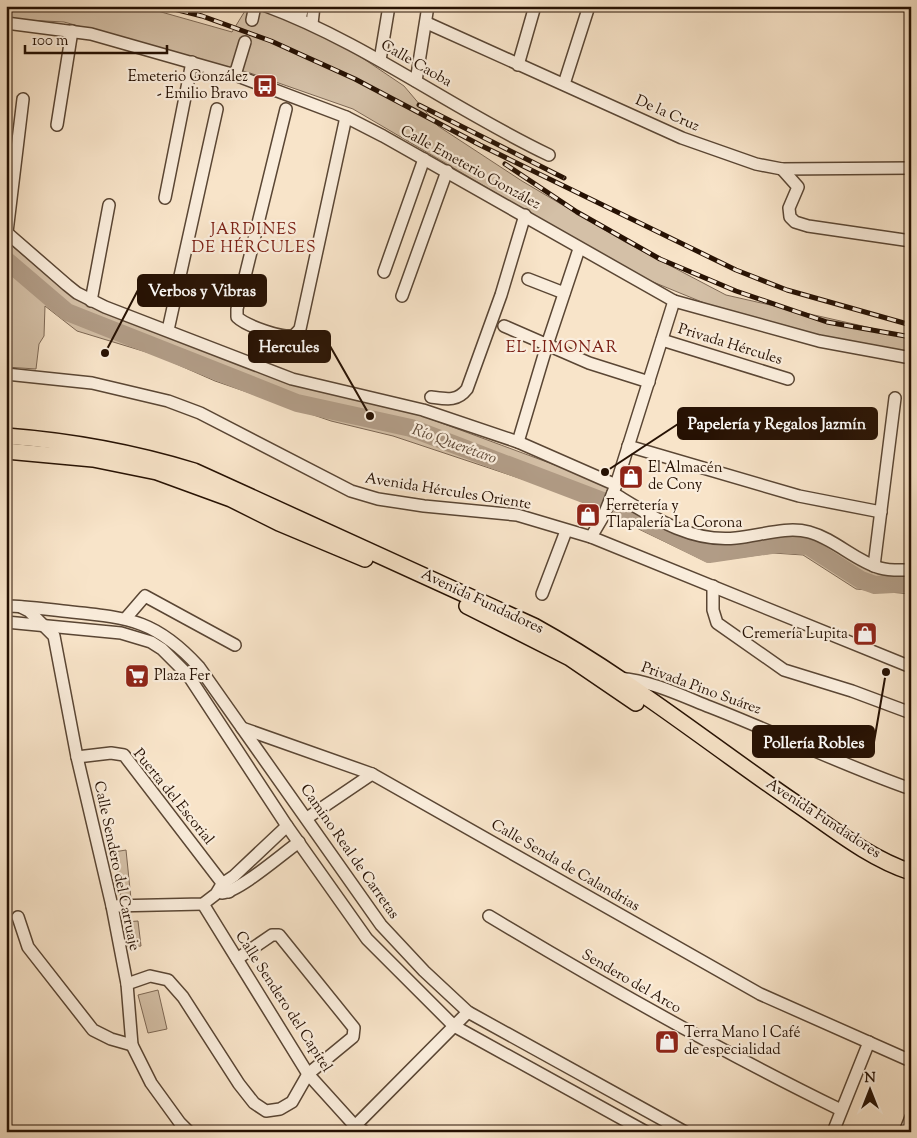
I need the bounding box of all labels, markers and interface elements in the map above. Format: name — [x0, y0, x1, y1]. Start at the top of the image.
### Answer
scale bar — [25, 22, 168, 54]
text: 100 m — [32, 31, 69, 52]
street label: Calle Caoba — [377, 35, 456, 93]
place label: Emeterio González - Emilio Bravo — [128, 67, 248, 105]
bus stop icon: Emeterio González - Emilio Bravo — [252, 73, 278, 99]
street label: De la Cruz — [632, 91, 703, 138]
street label: Calle Emeterio González — [396, 121, 544, 215]
district label: JARDINES DE HÉRCULES — [192, 219, 316, 260]
callout: Verbos y Vibras — [138, 275, 266, 306]
text: Verbos y Vibras — [148, 281, 256, 304]
street label: Privada Hércules — [675, 319, 785, 371]
callout: Hercules — [249, 331, 330, 362]
text: Hercules — [259, 337, 319, 360]
district label: EL LIMONAR — [506, 337, 618, 360]
callout: Papelería y Regalos Jazmín — [678, 408, 877, 439]
text: Papelería y Regalos Jazmín — [688, 414, 867, 437]
water label: Río Querétaro — [408, 419, 500, 471]
place label: El Almacén de Cony — [648, 458, 723, 496]
shop icon: El Almacén de Cony — [618, 464, 644, 490]
street label: Avenida Hércules Oriente — [363, 468, 533, 516]
place label: Ferretería y Tlapalería La Corona — [606, 496, 742, 534]
shop icon: Ferretería y Tlapalería La Corona — [575, 502, 601, 528]
street label: Avenida Fundadores — [417, 564, 547, 640]
shop icon: Cremería Lupita — [852, 621, 878, 647]
place label: Cremería Lupita — [742, 624, 848, 645]
street label: Privada Pino Suárez — [638, 658, 764, 721]
supermarket icon: Plaza Fer — [124, 663, 150, 689]
place label: Plaza Fer — [154, 666, 210, 687]
callout: Pollería Robles — [753, 726, 874, 757]
text: Pollería Robles — [764, 733, 864, 756]
street label: Puerta del Escorial — [128, 744, 218, 850]
street label: Avenida Fundadores — [761, 774, 885, 864]
street label: Calle Sendero del Carruaje — [88, 779, 144, 953]
street label: Camino Real de Carretas — [294, 780, 404, 924]
street label: Calle Senda de Calandrias — [487, 815, 643, 917]
street label: Calle Sendero del Capitel — [229, 927, 337, 1077]
street label: Sendero del Arco — [577, 945, 685, 1019]
place label: Terra Mano l Café de especialidad — [684, 1023, 800, 1061]
shop icon: Terra Mano l Café de especialidad — [654, 1029, 680, 1055]
north arrow — [844, 1066, 894, 1116]
text: N — [864, 1069, 876, 1089]

